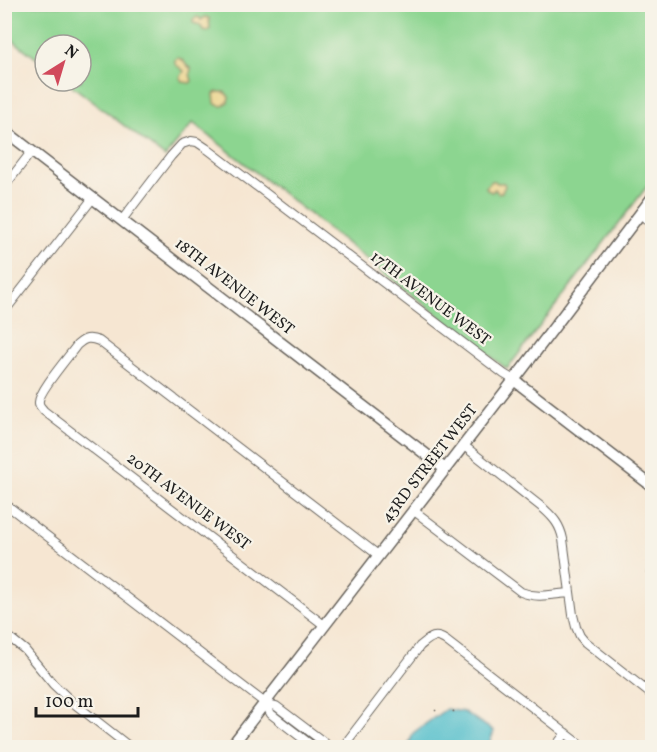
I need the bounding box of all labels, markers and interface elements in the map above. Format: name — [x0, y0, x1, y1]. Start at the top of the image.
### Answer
north arrow — [33, 33, 93, 93]
text: N — [60, 40, 82, 65]
street label: 18TH AVENUE WEST — [170, 233, 298, 341]
street label: 17TH AVENUE WEST — [365, 247, 495, 351]
street label: 43RD STREET WEST — [377, 400, 483, 528]
street label: 20TH AVENUE WEST — [122, 448, 254, 556]
scale bar — [36, 680, 138, 718]
text: 100 m — [45, 690, 94, 715]

